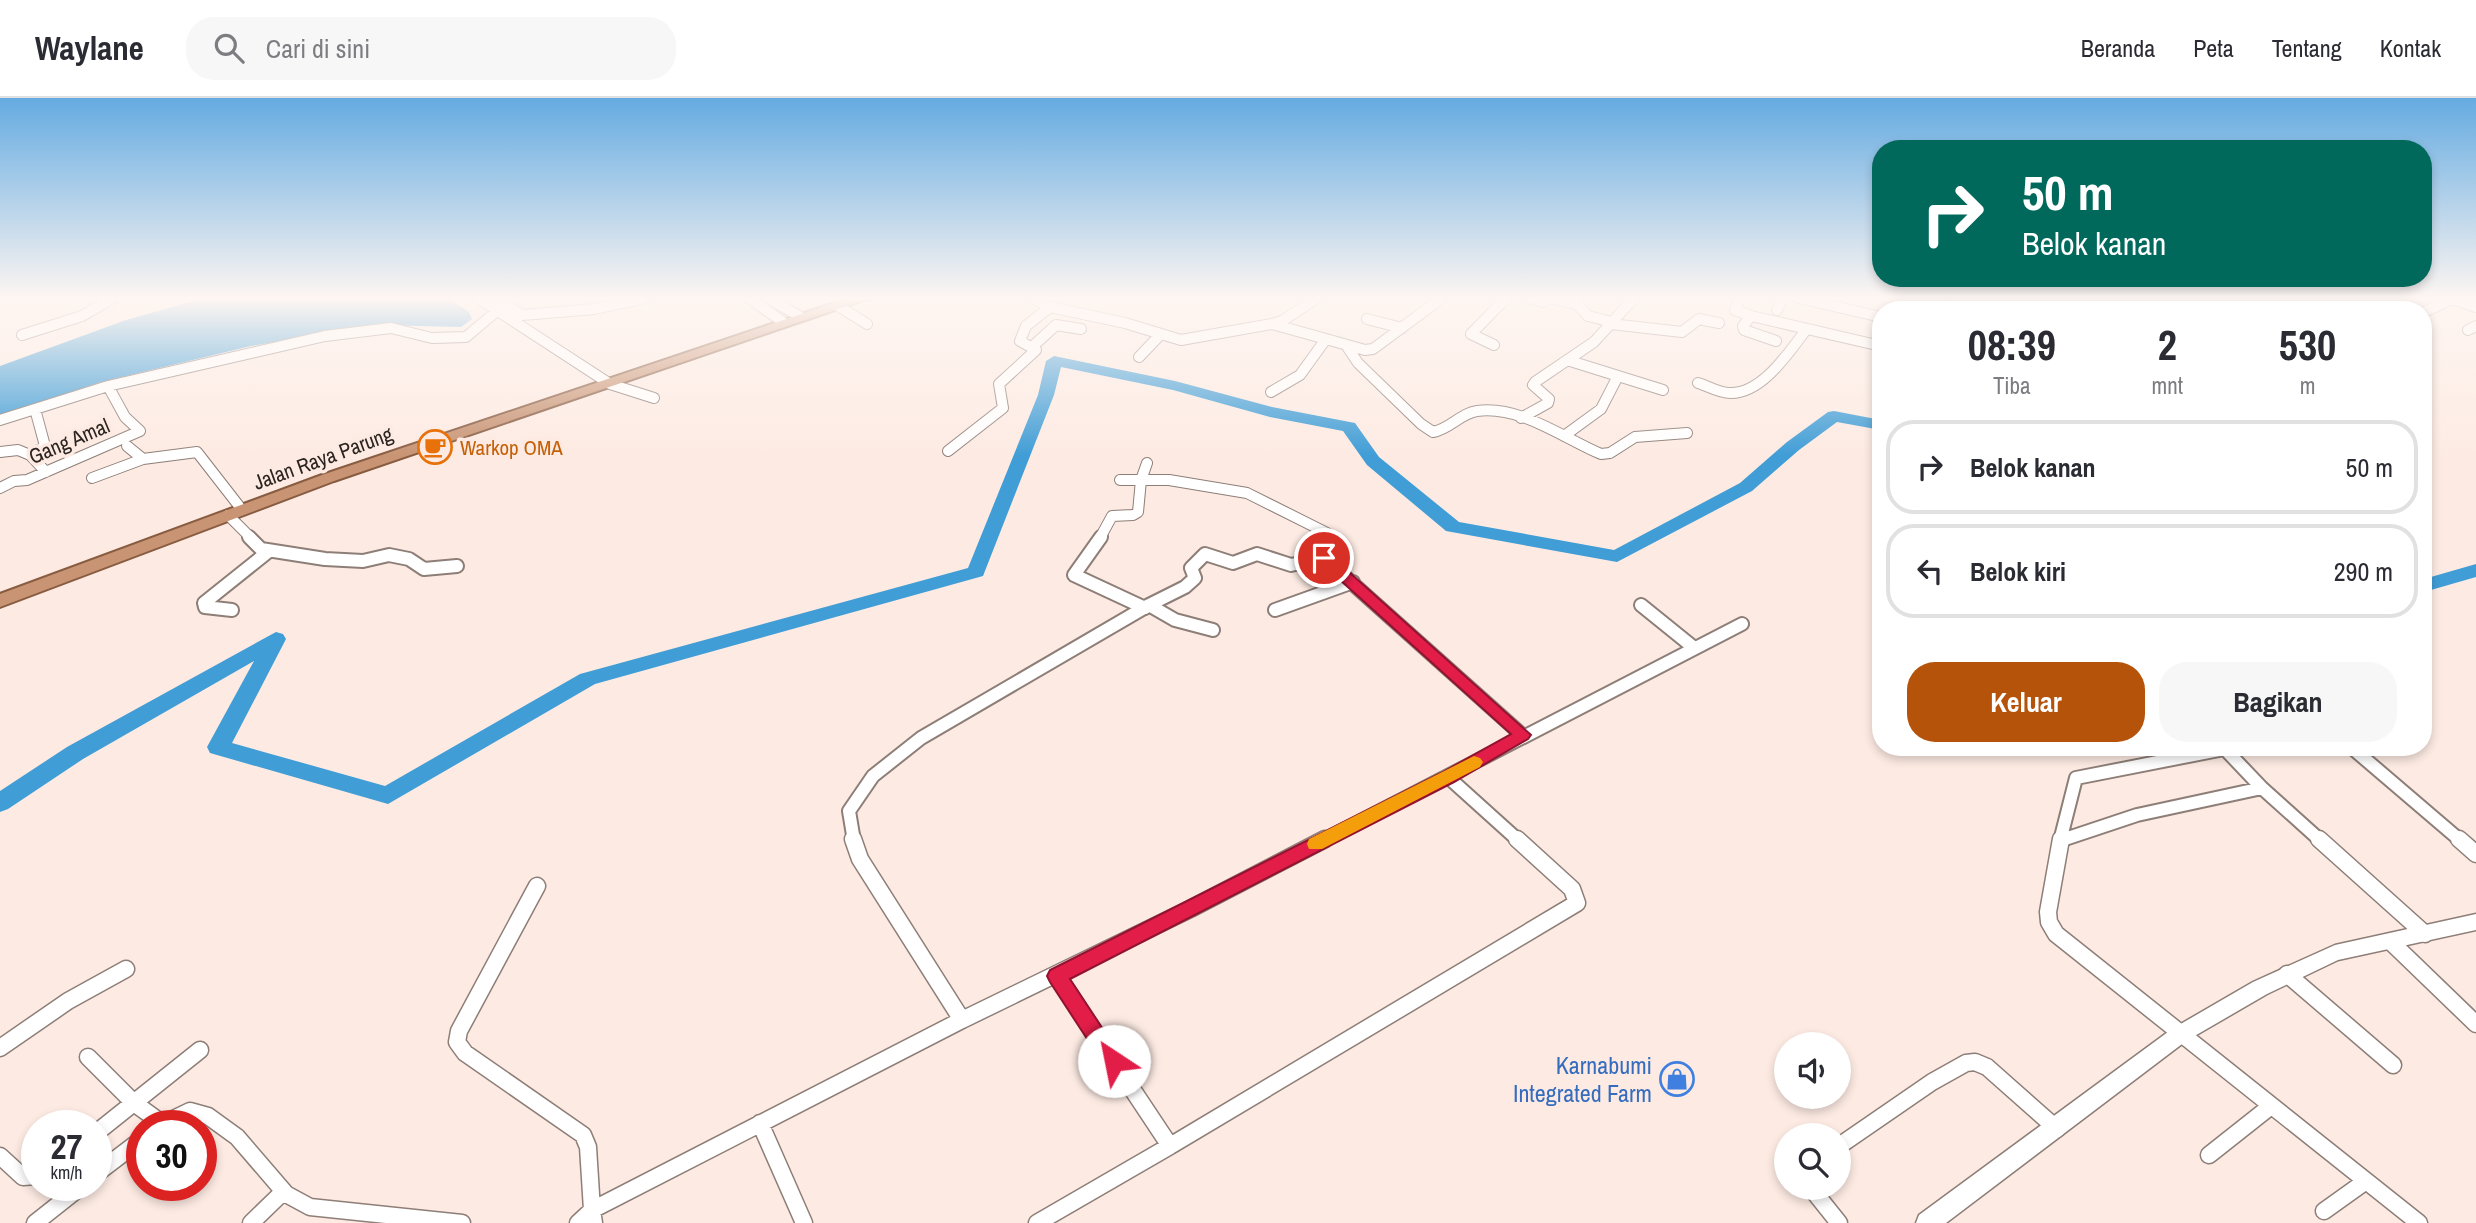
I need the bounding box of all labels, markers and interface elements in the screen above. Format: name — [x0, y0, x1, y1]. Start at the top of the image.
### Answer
search box — [186, 17, 676, 80]
text: Waylane — [35, 26, 144, 70]
icon: search — [210, 29, 248, 67]
text: Cari di sini — [266, 31, 370, 66]
text: Beranda — [2081, 32, 2155, 64]
text: Peta — [2193, 32, 2234, 64]
text: Tentang — [2272, 32, 2342, 64]
text: Kontak — [2380, 32, 2441, 64]
text: 50 m — [2022, 159, 2114, 225]
icon: right — [1907, 168, 1998, 259]
text: Belok kanan — [2022, 222, 2166, 265]
text: 08:39 — [1968, 317, 2056, 373]
text: 2 — [2158, 317, 2177, 373]
text: 530 — [2279, 317, 2336, 373]
text: Tiba — [1993, 370, 2030, 401]
text: mnt — [2152, 370, 2183, 401]
text: m — [2300, 370, 2315, 401]
street label: Gang Amal — [24, 411, 114, 471]
street label: Jalan Raya Parung — [249, 419, 397, 497]
cafe icon: Warkop OMA — [416, 428, 454, 466]
place label: Warkop OMA — [460, 433, 563, 462]
icon: right — [1911, 448, 1949, 486]
text: Belok kanan — [1970, 450, 2096, 485]
text: 50 m — [2346, 450, 2393, 485]
pin — [1294, 528, 1354, 588]
icon: arrive — [1305, 539, 1343, 577]
icon: left — [1911, 552, 1949, 590]
text: Belok kiri — [1970, 554, 2066, 589]
text: 290 m — [2334, 554, 2393, 589]
button: Keluar — [1907, 662, 2145, 742]
button: Bagikan — [2159, 662, 2397, 742]
position arrow — [1077, 1024, 1151, 1098]
map controls — [1774, 1032, 1851, 1200]
button: sound — [1774, 1032, 1851, 1109]
place label: Karnabumi Integrated Farm — [1513, 1049, 1652, 1109]
shop icon: Karnabumi Integrated Farm — [1658, 1060, 1696, 1098]
speed limit sign: 30 — [126, 1110, 217, 1201]
text: 27 — [51, 1123, 82, 1170]
button: search — [1774, 1123, 1851, 1200]
text: km/h — [51, 1160, 83, 1185]

